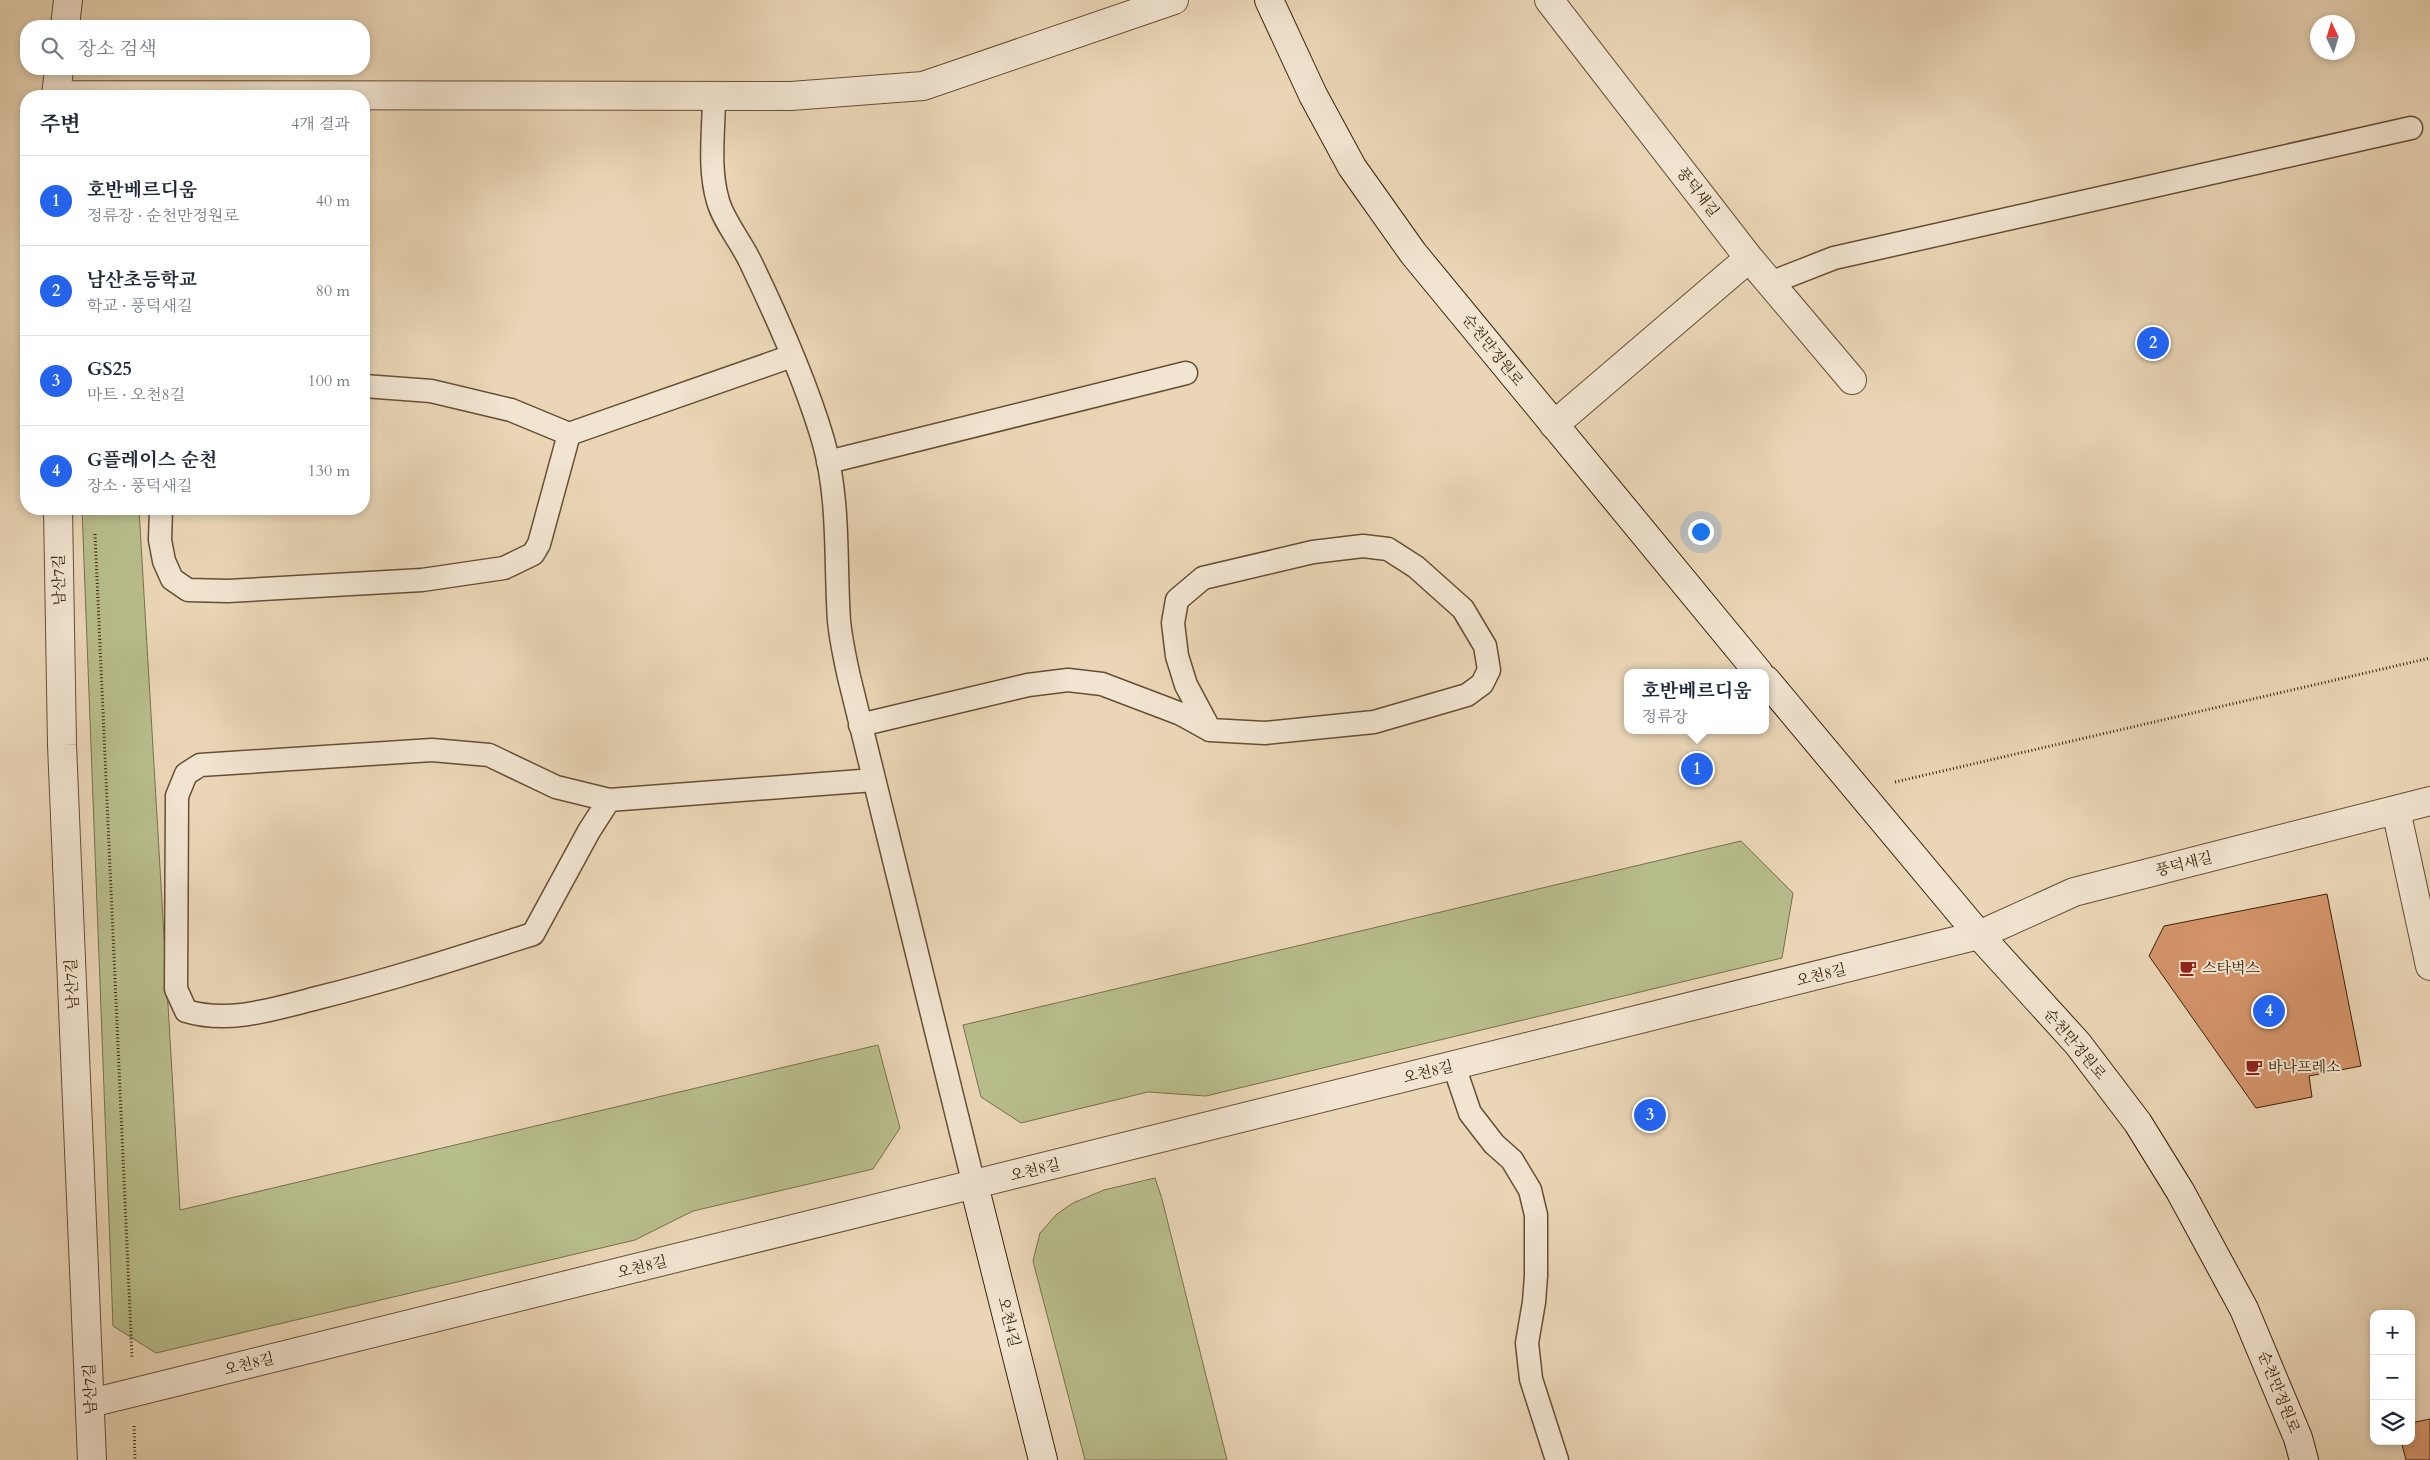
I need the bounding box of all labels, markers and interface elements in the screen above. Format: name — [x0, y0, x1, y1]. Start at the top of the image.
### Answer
north arrow — [2310, 15, 2355, 60]
search box — [20, 20, 370, 75]
icon: search — [38, 34, 66, 62]
text: 장소 검색 — [78, 36, 157, 62]
text: 주변 — [40, 110, 81, 139]
text: 4개 결과 — [291, 113, 350, 135]
street label: 풍덕새길 — [1672, 163, 1724, 221]
text: 호반베르디움 — [87, 177, 197, 203]
text: 1 — [52, 190, 60, 212]
text: 40 m — [316, 190, 350, 212]
text: 정류장 · 순천만정원로 — [87, 205, 239, 227]
text: 남산초등학교 — [87, 267, 197, 293]
text: 2 — [52, 280, 60, 302]
text: 80 m — [316, 280, 350, 302]
text: 학교 · 풍덕새길 — [87, 295, 192, 317]
street label: 순천만정원로 — [1458, 310, 1528, 390]
pin: 2 — [2137, 324, 2169, 362]
text: GS25 — [87, 356, 132, 382]
text: 3 — [52, 370, 60, 392]
text: 100 m — [308, 370, 350, 392]
text: 마트 · 오천8길 — [87, 384, 185, 406]
text: G플레이스 순천 — [87, 447, 218, 473]
text: 4 — [52, 460, 60, 482]
text: 130 m — [308, 460, 350, 482]
text: 장소 · 풍덕새길 — [87, 475, 192, 497]
your location — [1688, 519, 1714, 545]
street label: 남산7길 — [49, 554, 69, 606]
popup — [1624, 669, 1769, 734]
text: 호반베르디움 — [1641, 678, 1752, 704]
text: 정류장 — [1641, 706, 1688, 728]
pin: 1 — [1681, 750, 1713, 788]
street label: 풍덕새길 — [2153, 847, 2215, 881]
street label: 남산7길 — [61, 958, 83, 1010]
cafe icon: 스타벅스 — [2178, 958, 2198, 978]
place label: 스타벅스 — [2202, 958, 2260, 978]
street label: 오천8길 — [1794, 959, 1848, 991]
pin: 4 — [2253, 992, 2285, 1030]
street label: 순천만정원로 — [2039, 1004, 2111, 1084]
street label: 오천8길 — [1401, 1056, 1455, 1088]
cafe icon: 바나프레소 — [2244, 1057, 2264, 1077]
place label: 바나프레소 — [2268, 1057, 2341, 1077]
pin: 3 — [1634, 1096, 1666, 1134]
street label: 오천8길 — [1008, 1154, 1062, 1186]
street label: 오천8길 — [615, 1251, 669, 1283]
street label: 오천4길 — [993, 1295, 1025, 1349]
map controls — [2370, 1310, 2415, 1445]
button: + — [2370, 1310, 2415, 1355]
street label: 오천8길 — [222, 1348, 276, 1380]
street label: 순천만정원로 — [2253, 1348, 2305, 1437]
button: − — [2370, 1355, 2415, 1400]
street label: 남산7길 — [79, 1363, 101, 1415]
button: layers — [2370, 1400, 2415, 1445]

